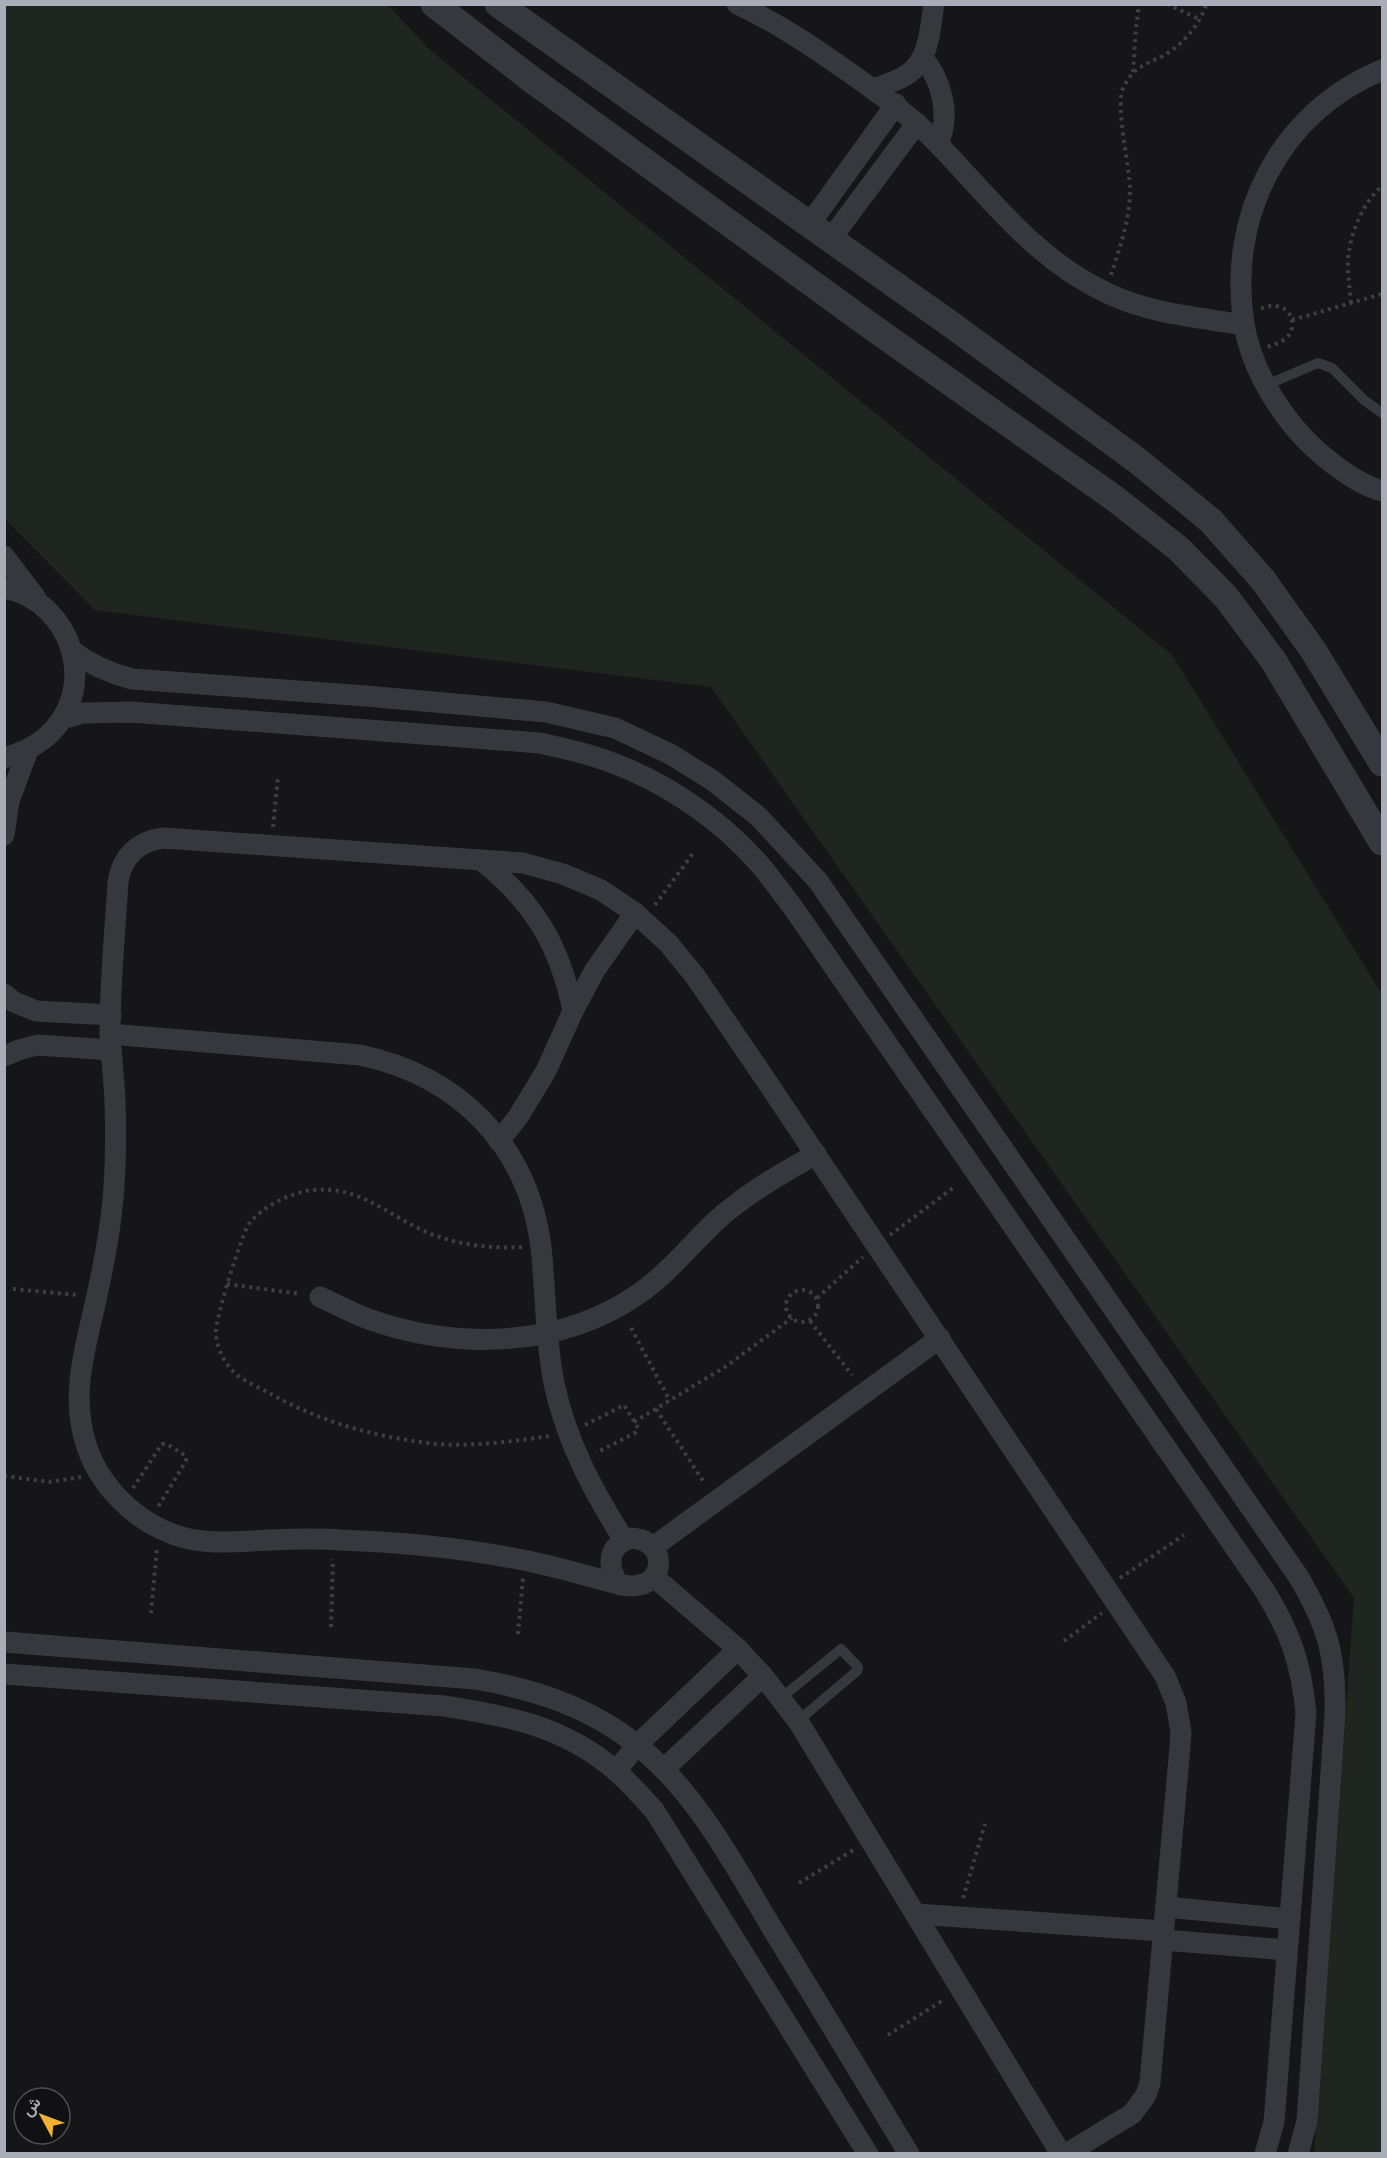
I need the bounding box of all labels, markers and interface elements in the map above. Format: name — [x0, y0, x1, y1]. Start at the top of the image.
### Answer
north arrow — [12, 2086, 72, 2146]
text: ش — [18, 2093, 45, 2120]

